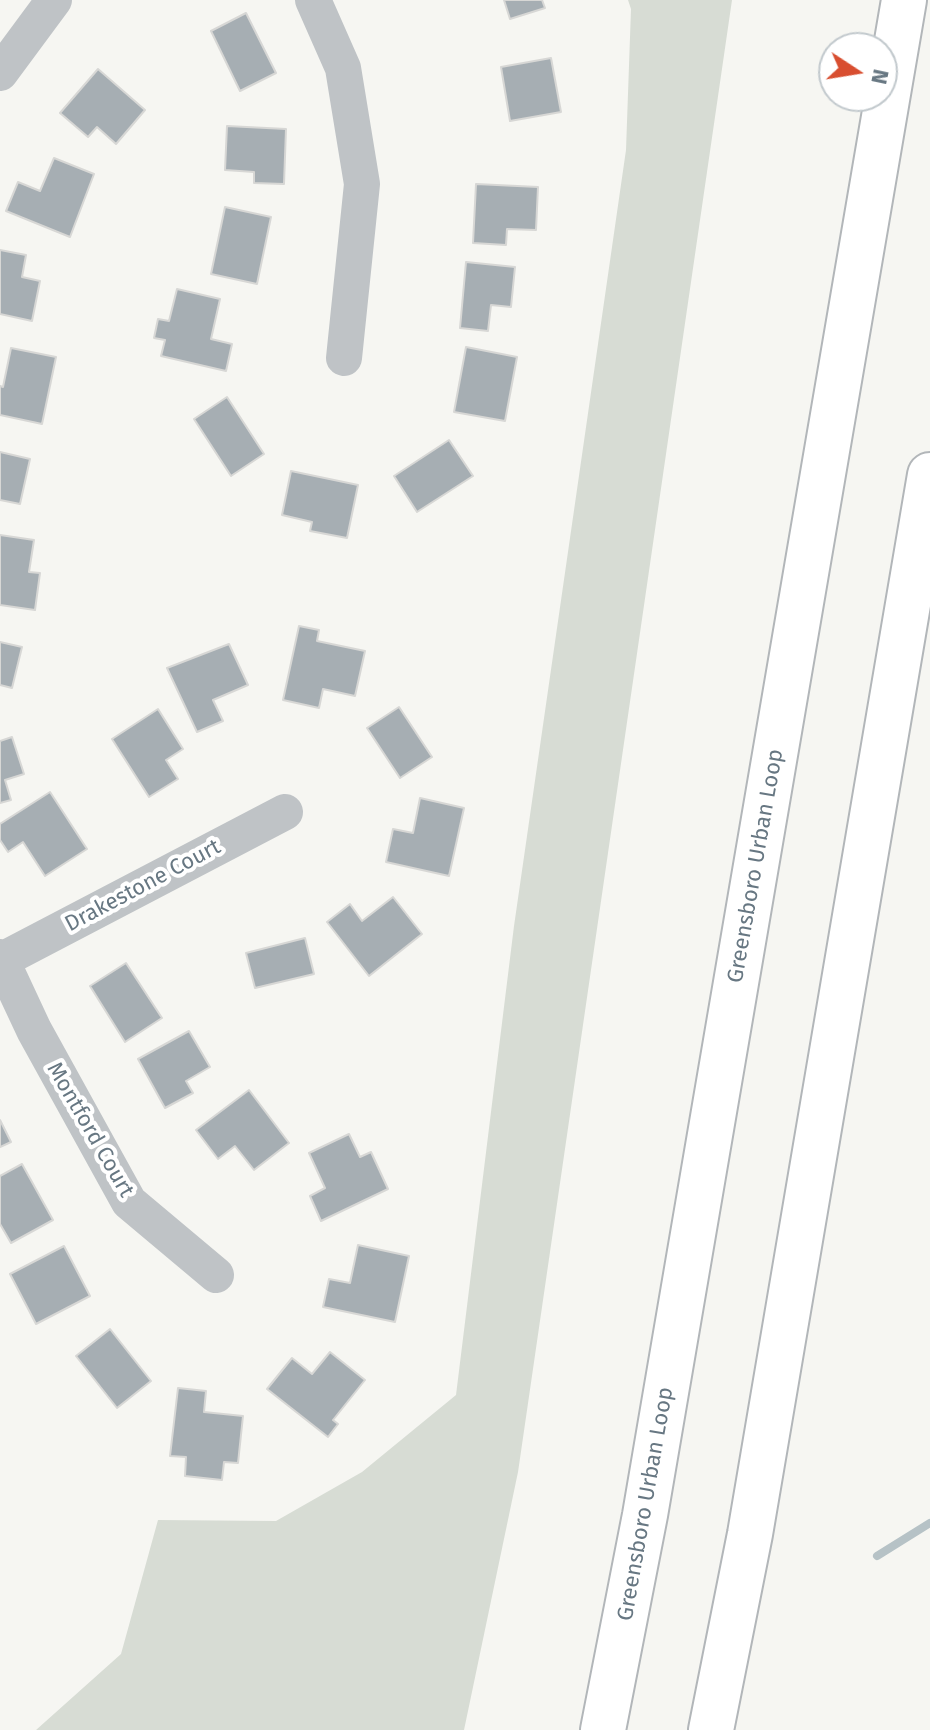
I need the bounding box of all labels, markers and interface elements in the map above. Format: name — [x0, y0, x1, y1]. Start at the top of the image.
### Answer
north arrow — [818, 32, 898, 112]
text: N — [865, 67, 895, 87]
street label: Greensboro Urban Loop — [722, 747, 790, 985]
street label: Drakestone Court — [61, 834, 225, 938]
street label: Montford Court — [41, 1058, 139, 1202]
street label: Greensboro Urban Loop — [612, 1385, 680, 1623]

